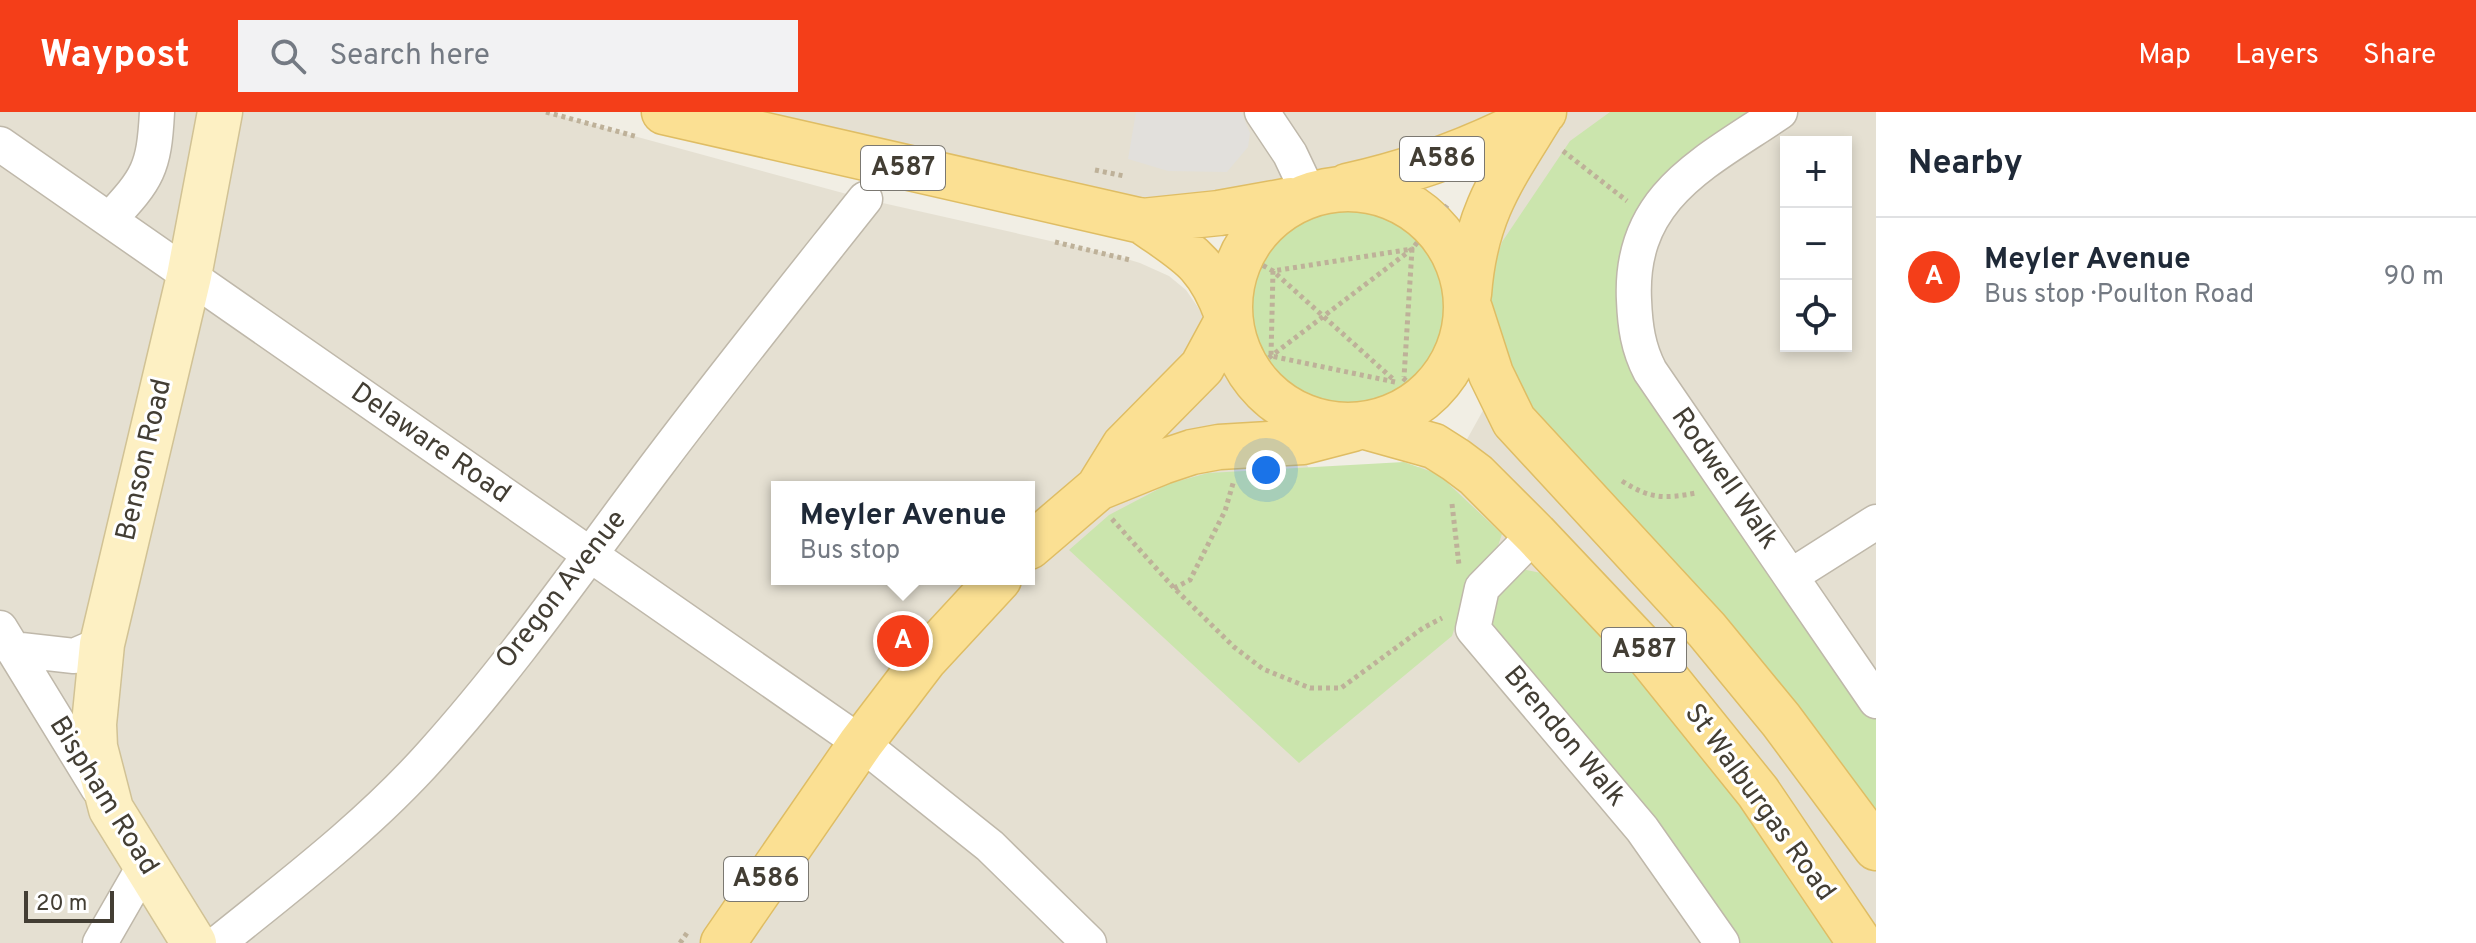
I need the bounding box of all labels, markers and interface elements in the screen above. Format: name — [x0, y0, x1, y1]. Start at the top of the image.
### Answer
search box — [238, 20, 798, 92]
text: Waypost — [40, 32, 190, 81]
icon: search — [266, 34, 310, 78]
text: Search here — [330, 38, 490, 75]
text: Map — [2138, 38, 2191, 74]
text: Layers — [2235, 38, 2319, 74]
text: Share — [2363, 38, 2436, 74]
map controls — [1780, 136, 1852, 352]
button: + — [1780, 136, 1852, 208]
road number: A586 — [1400, 137, 1484, 181]
text: Nearby — [1908, 143, 2023, 186]
road number: A587 — [861, 146, 945, 190]
button: − — [1780, 208, 1852, 280]
text: Meyler Avenue — [1984, 242, 2191, 279]
text: A — [1925, 261, 1943, 294]
text: 90 m — [2384, 261, 2444, 294]
text: Bus stop · Poulton Road — [1984, 279, 2254, 312]
button: locate — [1780, 280, 1852, 352]
street label: Benson Road — [109, 375, 181, 545]
street label: Delaware Road — [343, 376, 517, 512]
street label: Rodwell Walk — [1662, 401, 1786, 557]
your location — [1246, 450, 1286, 490]
popup — [771, 481, 1035, 585]
text: Meyler Avenue — [800, 498, 1006, 535]
street label: Oregon Avenue — [489, 503, 635, 677]
text: Bus stop — [800, 535, 900, 568]
pin: A — [877, 611, 929, 671]
road number: A587 — [1602, 628, 1686, 672]
street label: Brendon Walk — [1495, 659, 1633, 815]
street label: St Walburgas Road — [1675, 697, 1843, 909]
street label: Bispham Road — [40, 710, 166, 882]
road number: A586 — [724, 857, 808, 901]
scale bar — [24, 887, 114, 923]
text: 20 m — [36, 891, 87, 918]

